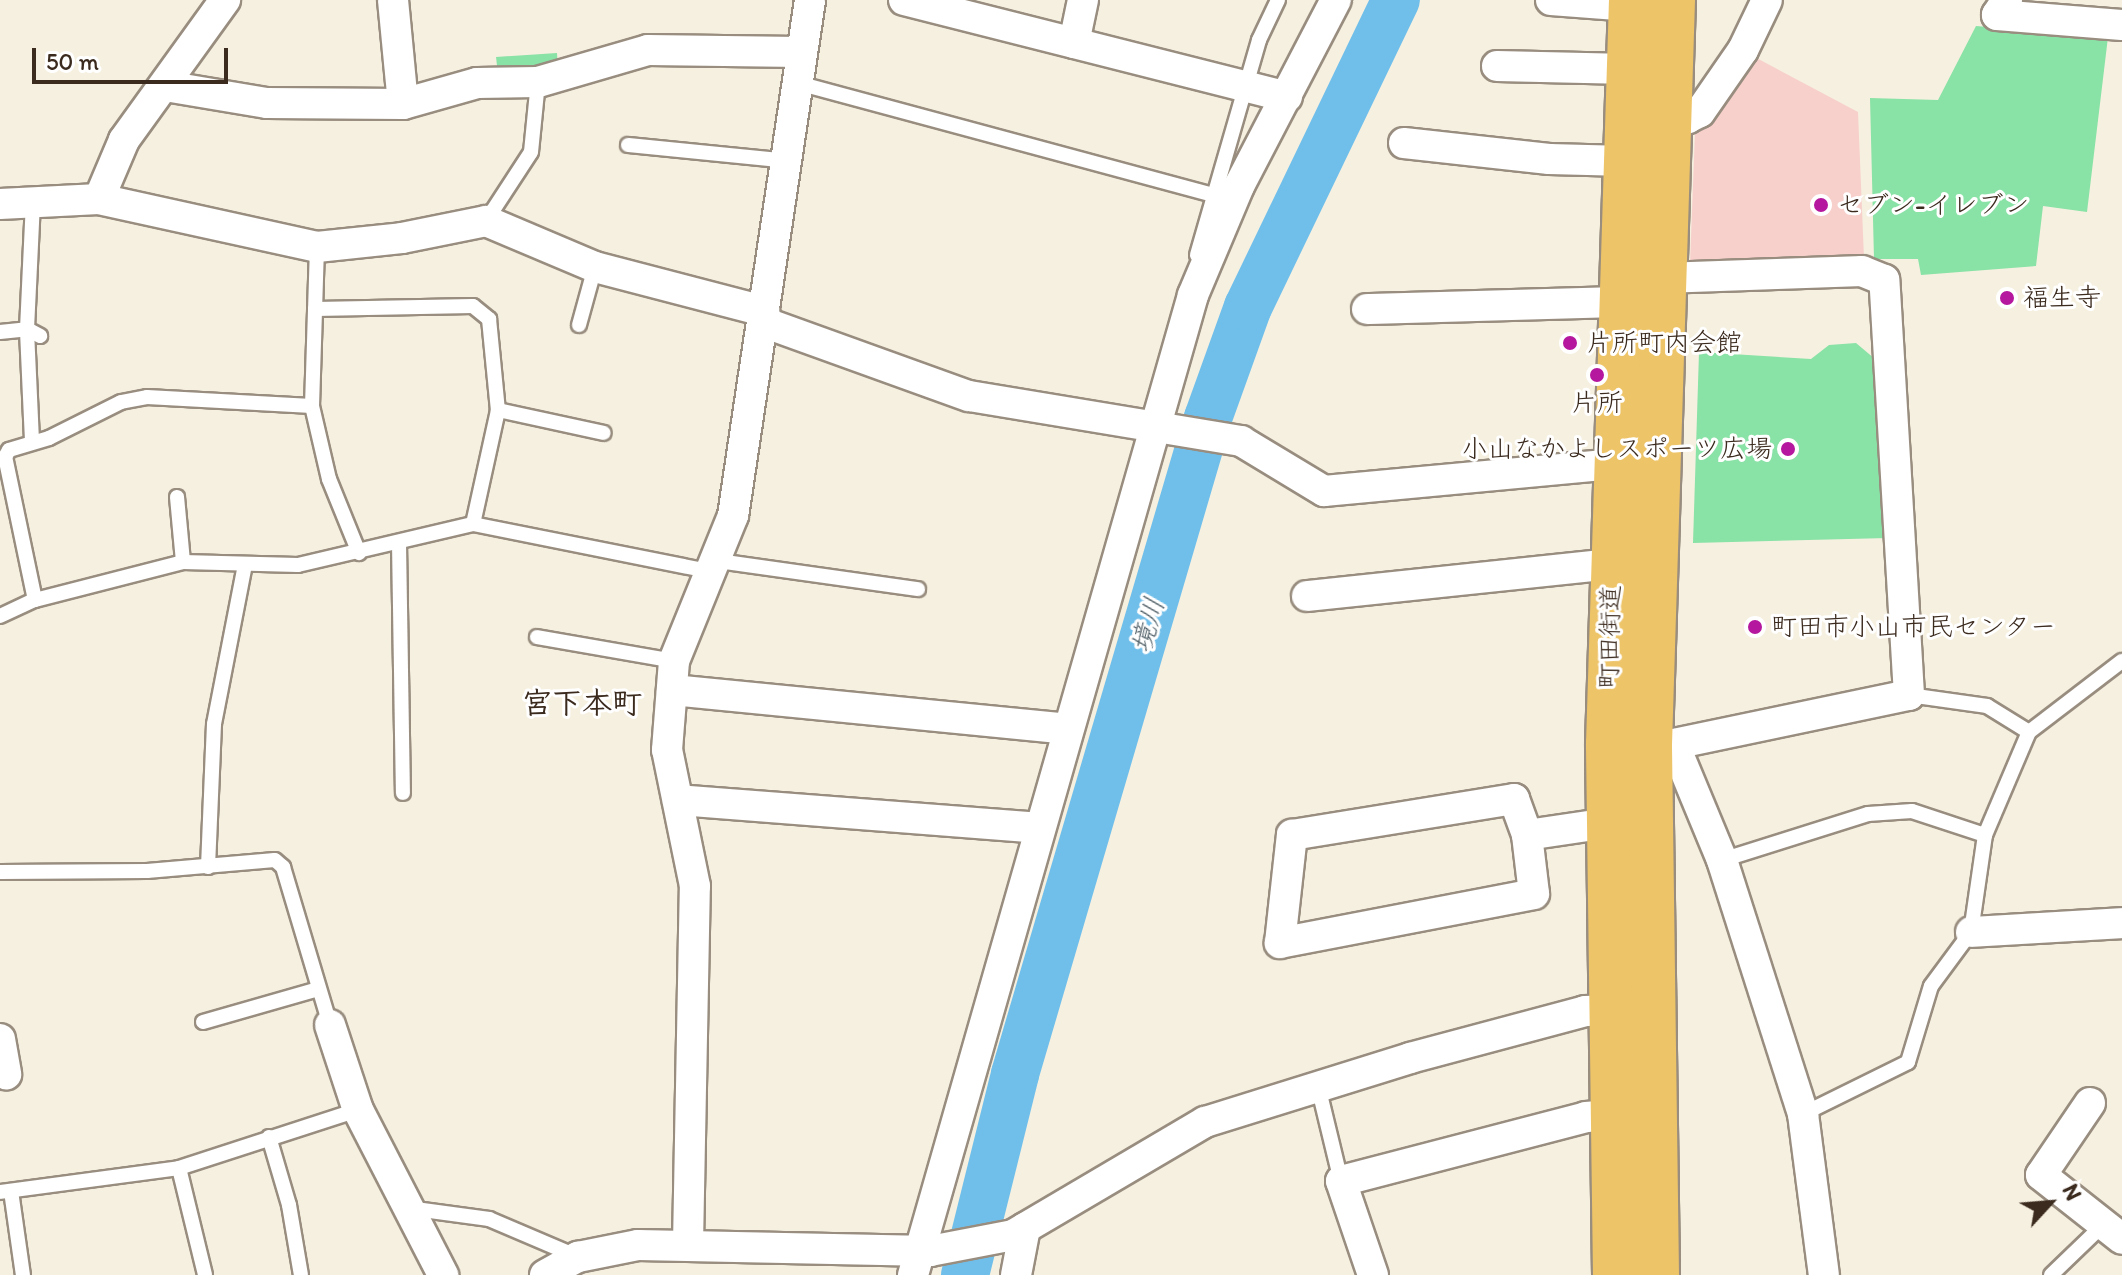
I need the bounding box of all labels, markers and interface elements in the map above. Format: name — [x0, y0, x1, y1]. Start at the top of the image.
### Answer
scale bar — [36, 32, 232, 82]
text: 50 m — [46, 47, 99, 76]
place label: セブン-イレブン — [1837, 189, 2029, 221]
marker: セブン-イレブン — [1812, 196, 1830, 214]
place label: 福生寺 — [2023, 282, 2101, 314]
marker: 福生寺 — [1998, 289, 2016, 307]
place label: 片所町内会館 — [1586, 327, 1742, 359]
marker: 片所町内会館 — [1561, 334, 1579, 352]
marker: 片所 — [1588, 366, 1606, 384]
place label: 片所 — [1571, 387, 1623, 419]
place label: 小山なかよしスポーツ広場 — [1460, 433, 1772, 465]
marker: 小山なかよしスポーツ広場 — [1779, 440, 1797, 458]
street label: 町田街道 — [1593, 585, 1627, 689]
water label: 境川 — [1123, 593, 1171, 657]
place label: 町田市小山市民センター — [1771, 611, 2057, 643]
marker: 町田市小山市民センター — [1746, 618, 1764, 636]
district label: 宮下本町 — [522, 685, 642, 721]
north arrow — [2010, 1163, 2090, 1243]
text: N — [2057, 1180, 2087, 1205]

